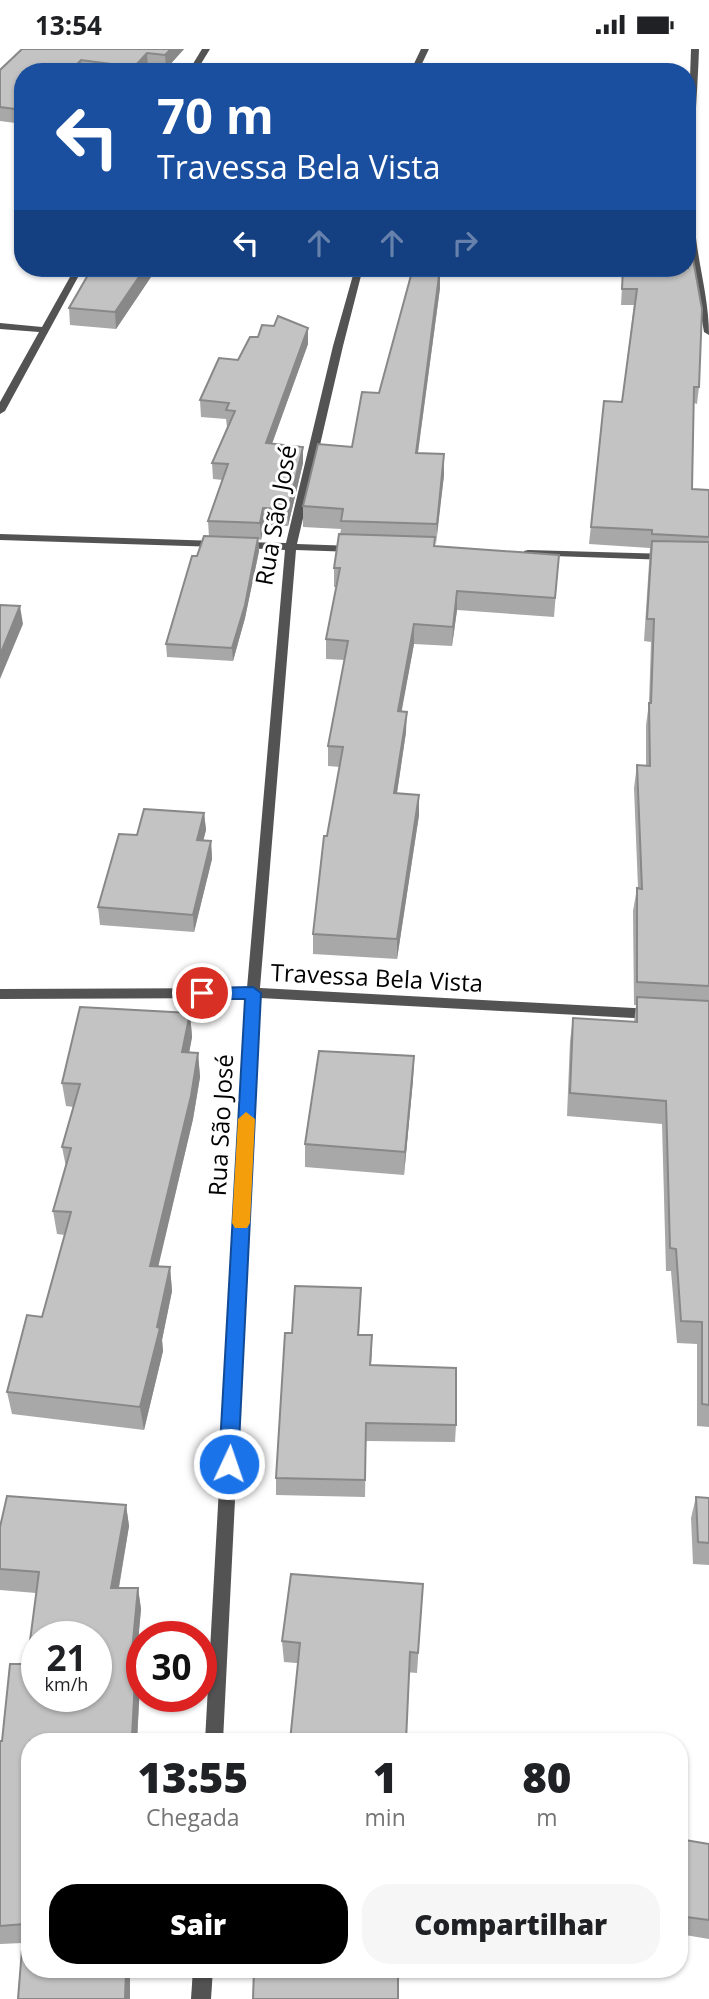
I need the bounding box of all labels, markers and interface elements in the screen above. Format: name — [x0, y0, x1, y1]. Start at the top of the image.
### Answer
text: 13:54 — [35, 7, 102, 43]
text: 70 m — [157, 82, 274, 148]
icon: left — [42, 91, 133, 182]
text: Travessa Bela Vista — [157, 145, 440, 188]
icon: left — [227, 224, 265, 262]
icon: ahead — [300, 224, 338, 262]
icon: ahead — [373, 224, 411, 262]
icon: right — [446, 224, 484, 262]
street label: Rua São José — [246, 442, 304, 588]
street label: Travessa Bela Vista — [270, 955, 484, 999]
pin — [172, 963, 232, 1023]
icon: arrive — [183, 974, 221, 1012]
street label: Rua São José — [200, 1053, 240, 1197]
position arrow — [192, 1427, 266, 1501]
speed limit sign: 30 — [126, 1621, 217, 1712]
text: 21 — [46, 1634, 87, 1681]
text: km/h — [45, 1672, 88, 1696]
text: 13:55 — [137, 1748, 248, 1805]
text: 1 — [373, 1748, 397, 1805]
text: 80 — [522, 1748, 571, 1805]
text: Chegada — [146, 1801, 240, 1833]
text: min — [365, 1801, 406, 1833]
text: m — [536, 1801, 558, 1833]
button: Sair — [49, 1884, 348, 1964]
button: Compartilhar — [362, 1884, 660, 1964]

